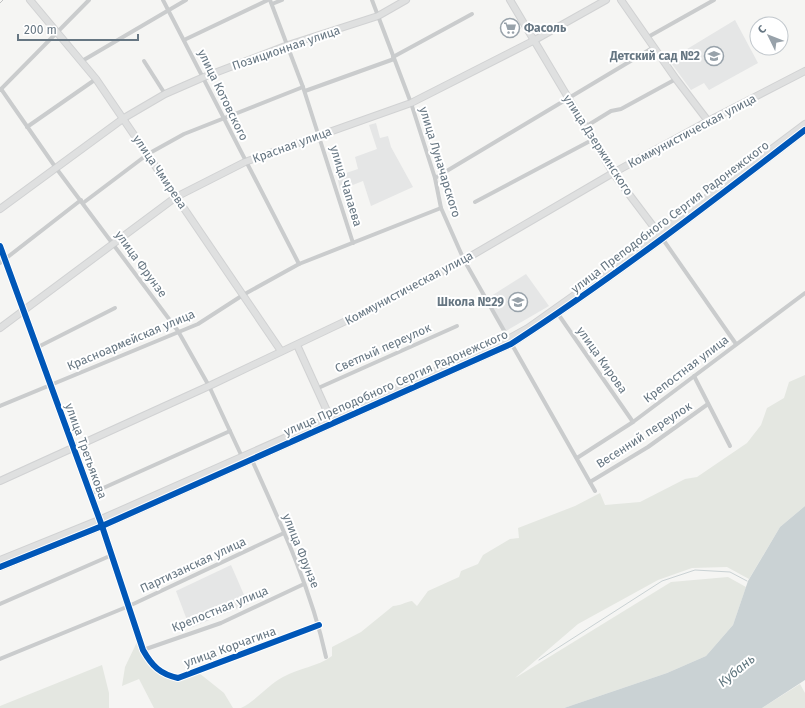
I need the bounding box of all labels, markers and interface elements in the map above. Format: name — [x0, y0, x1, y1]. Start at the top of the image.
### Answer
scale bar — [18, 16, 138, 42]
north arrow — [749, 16, 789, 56]
supermarket icon: Фасоль — [499, 17, 521, 39]
place label: Фасоль — [524, 21, 567, 35]
text: С — [755, 22, 769, 36]
text: 200 m — [24, 23, 57, 37]
street label: Позиционная улица — [230, 23, 342, 73]
school or university icon: Детский сад №2 — [703, 45, 725, 67]
street label: улица Котовского — [195, 47, 251, 143]
place label: Детский сад №2 — [609, 49, 700, 63]
street label: Коммунистическая улица — [625, 91, 759, 171]
street label: улица Дзержинского — [560, 92, 636, 198]
street label: улица Луначарского — [416, 105, 464, 219]
street label: Красная улица — [251, 124, 333, 166]
street label: улица Чмирева — [130, 132, 190, 212]
street label: улица Преподобного Сергия Радонежского — [568, 138, 772, 296]
street label: улица Чапаева — [327, 144, 365, 228]
street label: улица Фрунзе — [112, 228, 170, 300]
street label: Коммунистическая улица — [342, 248, 476, 328]
school or university icon: Школа №29 — [507, 291, 529, 313]
place label: Школа №29 — [437, 295, 504, 309]
street label: Красноармейская улица — [65, 307, 197, 373]
street label: Светлый переулок — [333, 320, 434, 375]
street label: улица Кирова — [574, 324, 630, 396]
street label: улица Преподобного Сергия Радонежского — [282, 327, 510, 439]
street label: Крепостная улица — [641, 332, 731, 406]
street label: Весенний переулок — [594, 399, 695, 471]
street label: улица Третьякова — [62, 401, 110, 501]
street label: улица Фрунзе — [280, 512, 322, 590]
street label: Партизанская улица — [138, 534, 248, 596]
street label: Крепостная улица — [170, 583, 270, 635]
street label: улица Корчагина — [182, 624, 278, 670]
water label: Кубань — [715, 651, 758, 690]

